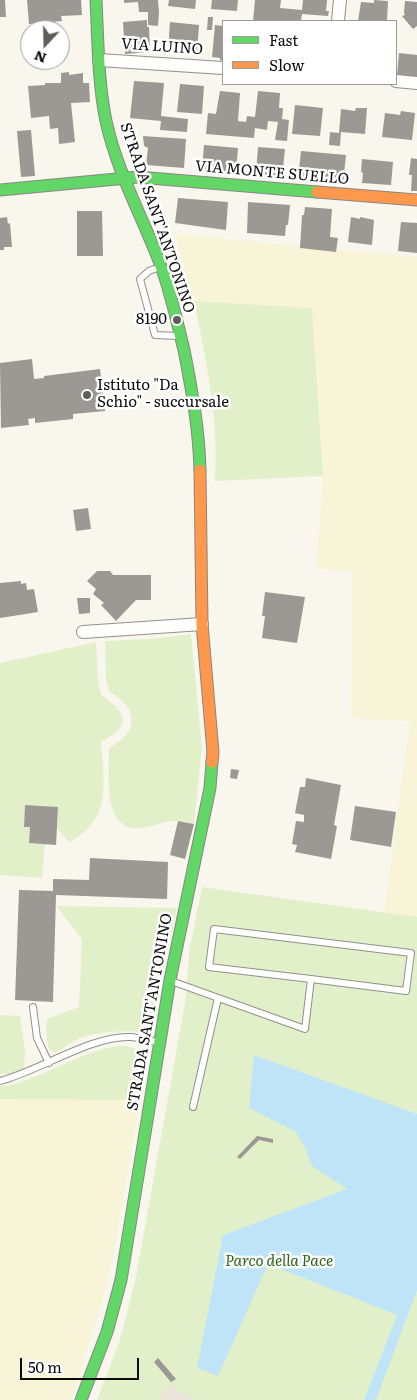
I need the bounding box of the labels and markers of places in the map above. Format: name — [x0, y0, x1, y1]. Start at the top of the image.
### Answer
place label: 8190 — [136, 311, 167, 329]
marker: 8190 — [171, 314, 183, 326]
place label: Istituto "Da Schio" - succursale — [97, 377, 229, 412]
marker: Istituto "Da Schio" - succursale — [81, 389, 93, 401]

